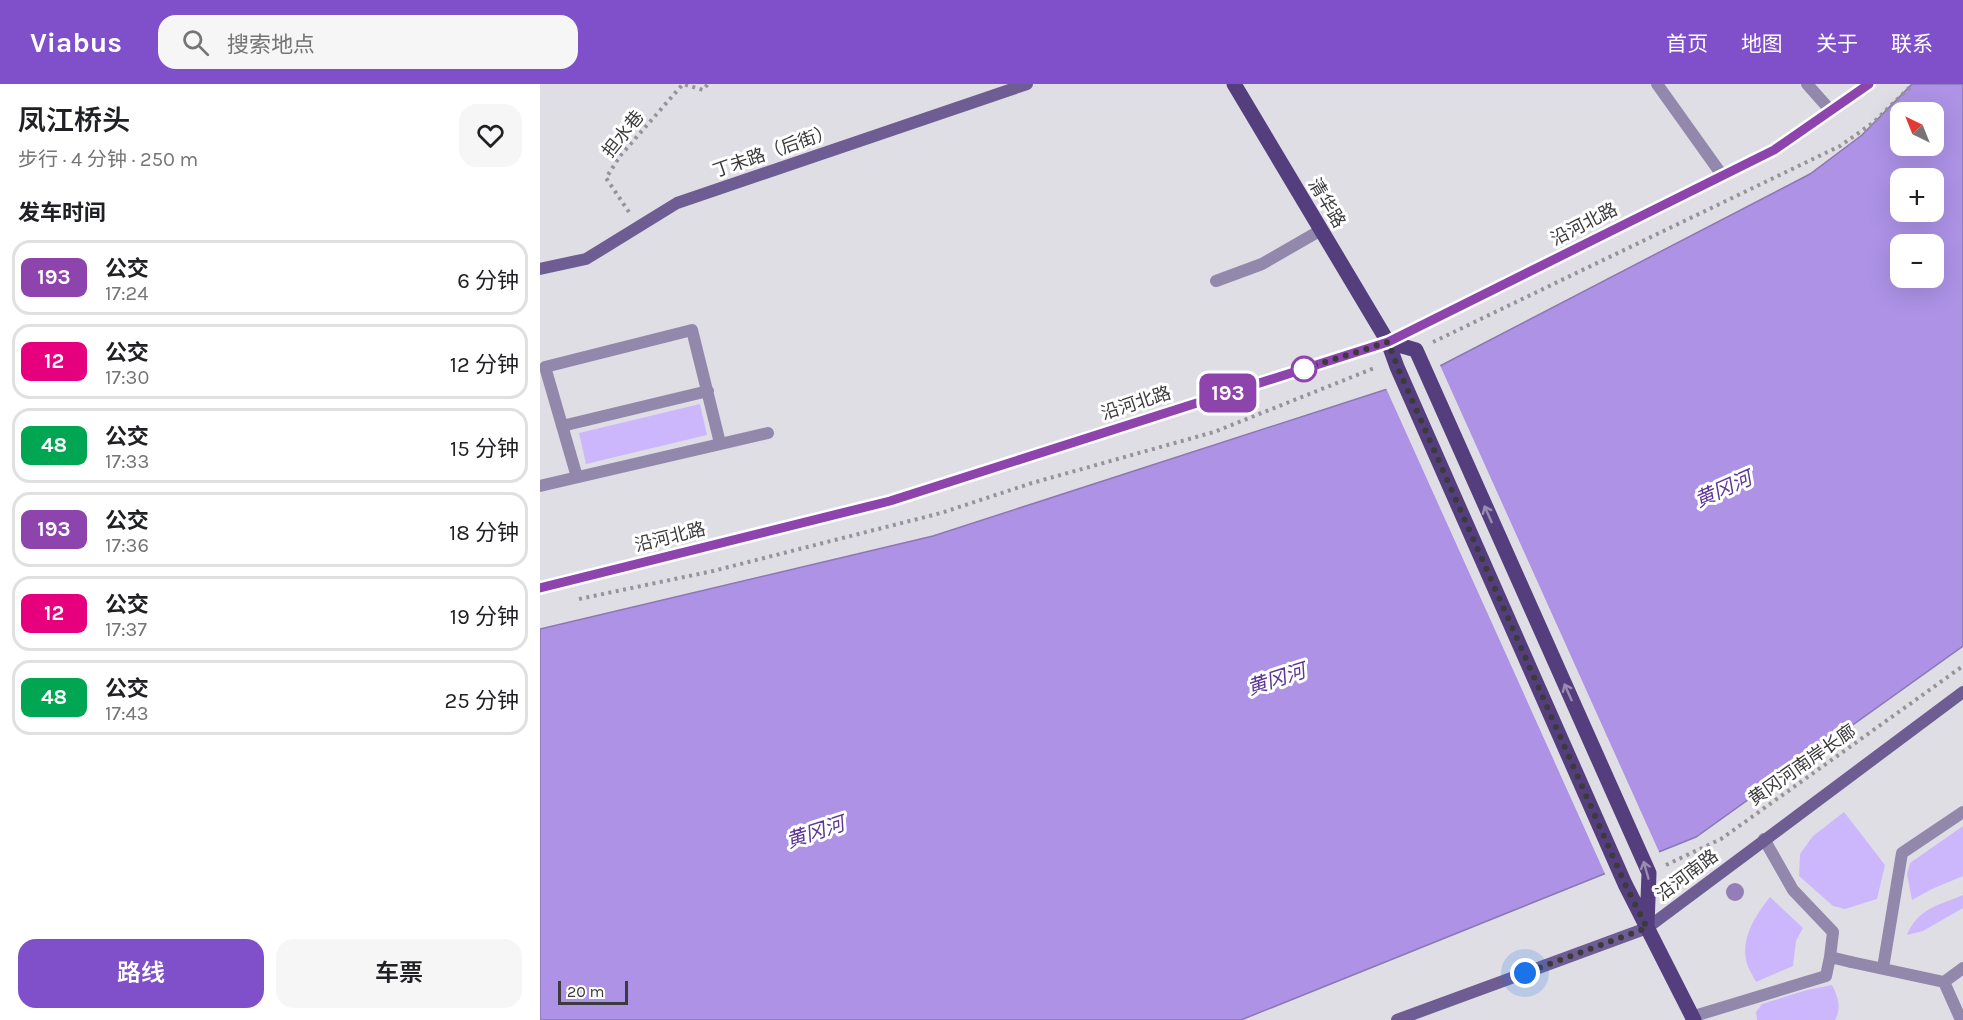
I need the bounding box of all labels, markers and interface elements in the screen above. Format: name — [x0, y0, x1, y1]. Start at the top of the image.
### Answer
search box — [158, 15, 578, 69]
text: Viabus — [30, 26, 122, 59]
icon: search — [179, 26, 212, 59]
text: 搜索地点 — [227, 32, 315, 58]
text: 首页 — [1666, 32, 1708, 56]
text: 地图 — [1741, 32, 1783, 56]
text: 关于 — [1816, 32, 1858, 56]
text: 联系 — [1891, 32, 1933, 56]
north arrow — [1890, 102, 1944, 156]
map controls — [1890, 102, 1944, 288]
text: 凤江桥头 — [18, 104, 130, 137]
button: heart — [459, 104, 522, 167]
street label: 担水巷 — [597, 106, 649, 162]
street label: 丁未路（后街） — [710, 120, 836, 182]
text: 步行 · 4 分钟 · 250 m — [18, 148, 198, 171]
button: + — [1890, 168, 1944, 222]
street label: 清华路 — [1304, 174, 1350, 232]
street label: 沿河北路 — [1547, 198, 1621, 250]
text: 发车时间 — [18, 200, 106, 226]
button: − — [1890, 234, 1944, 288]
text: 公交 — [105, 256, 149, 282]
text: 193 — [37, 265, 71, 289]
text: 6 分钟 — [457, 268, 519, 294]
text: 17:24 — [105, 282, 148, 305]
text: 公交 — [105, 340, 149, 366]
text: 12 — [44, 349, 64, 373]
text: 12 分钟 — [450, 352, 519, 378]
unlabelled marker — [1291, 356, 1317, 382]
text: 17:30 — [105, 366, 149, 389]
line badge: 193 — [1194, 374, 1262, 412]
street label: 沿河北路 — [1098, 381, 1174, 425]
text: 193 — [1211, 381, 1245, 405]
text: 公交 — [105, 424, 149, 450]
text: 48 — [41, 433, 67, 457]
text: 15 分钟 — [450, 436, 519, 462]
text: 17:33 — [105, 450, 149, 473]
water label: 黄冈河 — [1691, 465, 1759, 512]
one-way arrow — [1482, 505, 1493, 523]
text: 公交 — [105, 508, 149, 534]
text: 193 — [37, 517, 71, 541]
street label: 沿河北路 — [632, 518, 708, 556]
text: 18 分钟 — [449, 520, 519, 546]
text: 17:36 — [105, 534, 149, 557]
text: 公交 — [105, 592, 149, 618]
text: 12 — [44, 601, 64, 625]
text: 19 分钟 — [450, 604, 519, 630]
text: 17:37 — [105, 618, 147, 641]
water label: 黄冈河 — [1244, 658, 1312, 700]
text: 公交 — [105, 676, 149, 702]
one-way arrow — [1561, 683, 1573, 701]
text: 48 — [41, 685, 67, 709]
text: 25 分钟 — [445, 688, 519, 714]
text: 17:43 — [105, 702, 149, 725]
street label: 黄冈河南岸长廊 — [1744, 720, 1860, 810]
water label: 黄冈河 — [783, 811, 851, 853]
street label: 沿河南路 — [1652, 845, 1722, 905]
one-way arrow — [1640, 861, 1651, 880]
button: 路线 — [18, 939, 264, 1008]
button: 车票 — [276, 939, 522, 1008]
your location — [1510, 958, 1540, 988]
scale bar — [558, 978, 628, 1006]
text: 20 m — [567, 982, 605, 1001]

